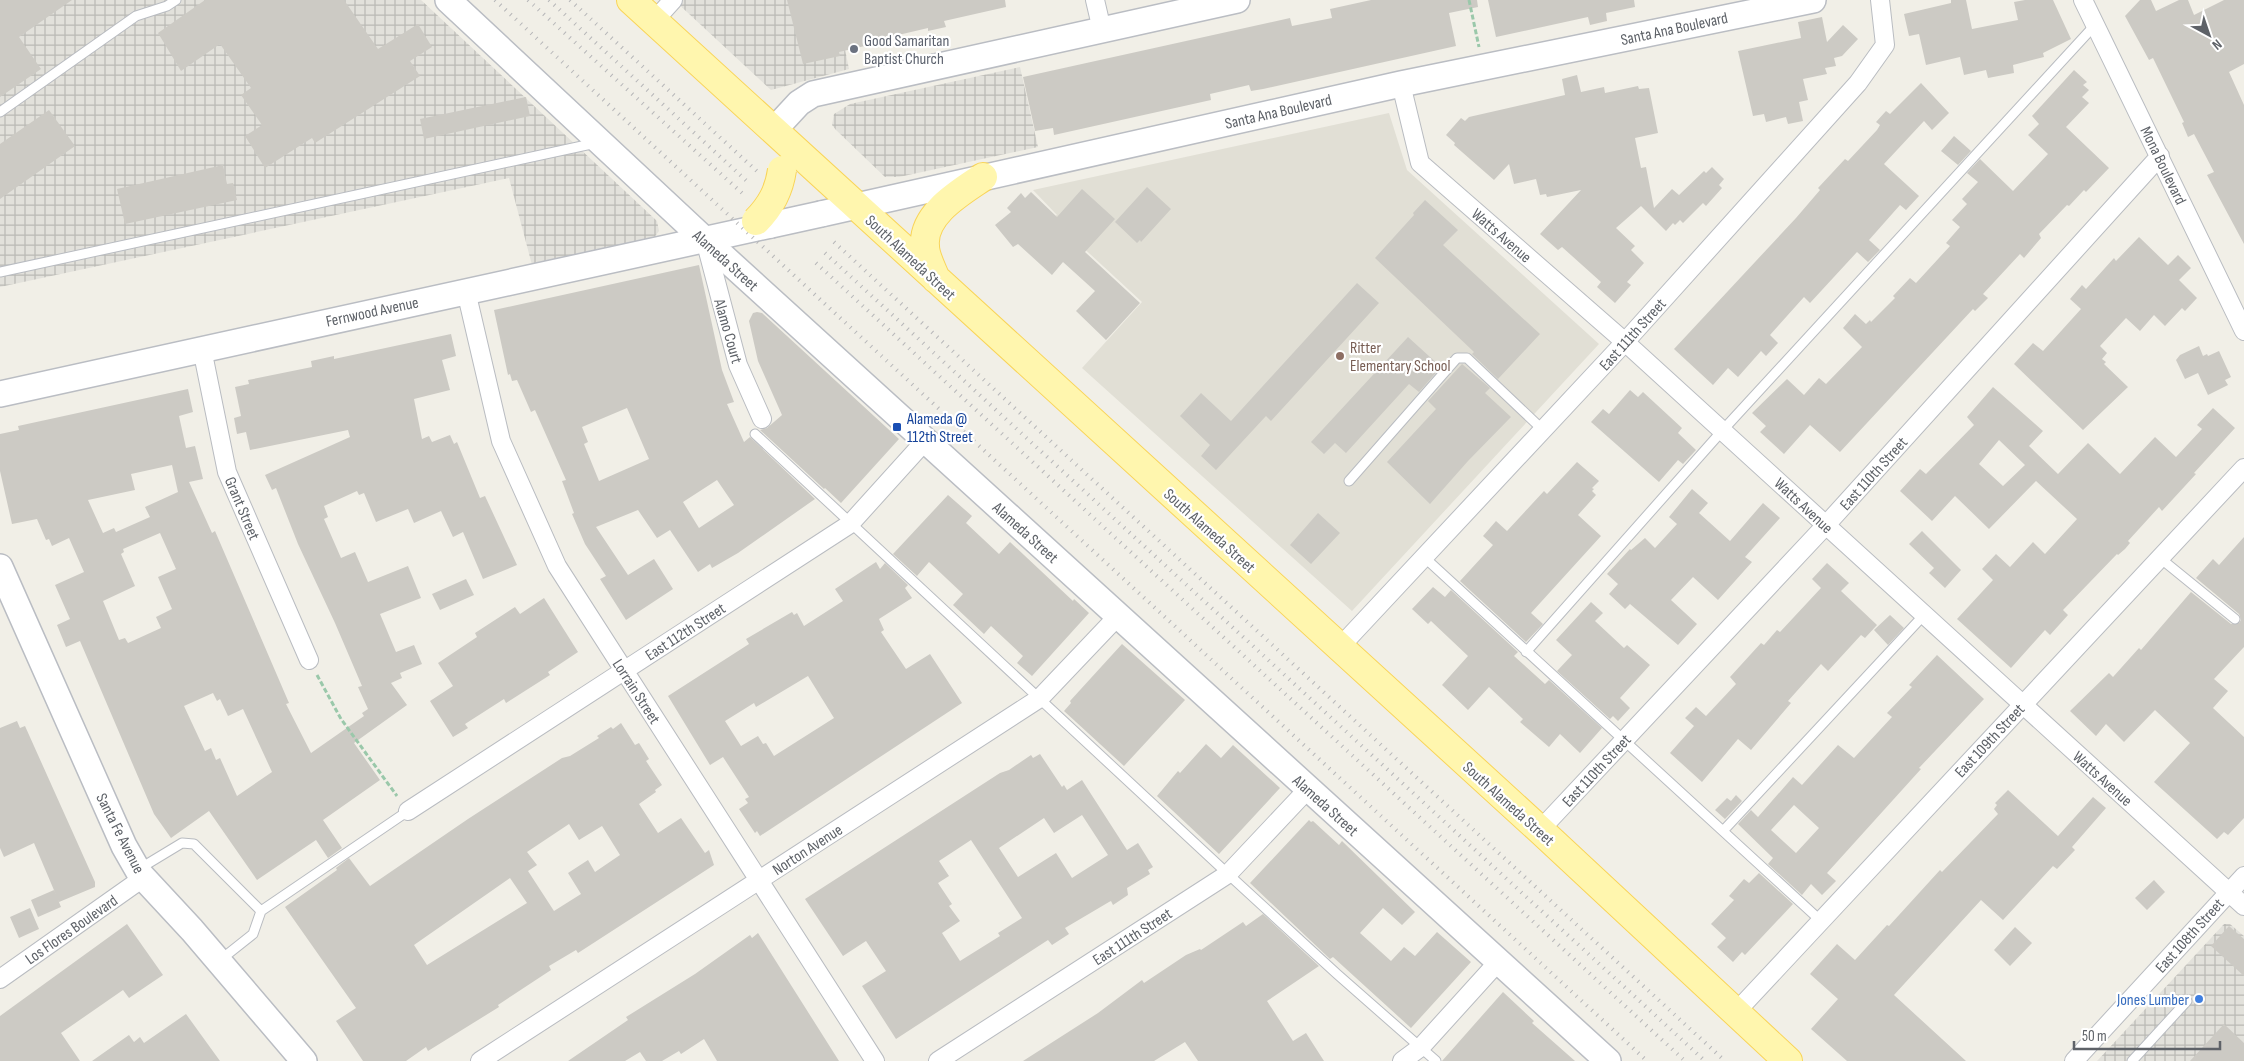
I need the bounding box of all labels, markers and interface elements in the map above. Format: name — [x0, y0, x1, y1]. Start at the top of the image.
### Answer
street label: Santa Ana Boulevard — [1619, 9, 1730, 50]
north arrow — [2184, 10, 2234, 60]
place label: Good Samaritan Baptist Church — [864, 32, 949, 69]
text: N — [2209, 36, 2225, 53]
marker: Good Samaritan Baptist Church — [848, 43, 860, 55]
street label: Santa Ana Boulevard — [1223, 91, 1334, 134]
street label: Mona Boulevard — [2136, 123, 2190, 208]
street label: Watts Avenue — [1467, 205, 1535, 267]
street label: South Alameda Street — [861, 211, 959, 305]
street label: Alameda Street — [687, 226, 762, 296]
street label: Fernwood Avenue — [324, 293, 420, 332]
street label: East 111th Street — [1596, 295, 1670, 375]
street label: Alamo Court — [709, 296, 746, 366]
place label: Ritter Elementary School — [1350, 339, 1450, 376]
marker: Ritter Elementary School — [1334, 350, 1346, 362]
place label: Alameda @ 112th Street — [906, 410, 973, 447]
marker: Alameda @ 112th Street — [891, 421, 903, 433]
street label: East 110th Street — [1836, 433, 1912, 515]
street label: Grant Street — [220, 474, 263, 543]
street label: Watts Avenue — [1770, 474, 1836, 538]
street label: South Alameda Street — [1159, 485, 1259, 577]
street label: Alameda Street — [987, 498, 1062, 568]
street label: East 112th Street — [642, 599, 730, 665]
street label: Lorrain Street — [608, 656, 664, 728]
street label: East 109th Street — [1951, 700, 2029, 782]
street label: East 110th Street — [1559, 731, 1636, 811]
street label: Watts Avenue — [2068, 748, 2136, 811]
street label: South Alameda Street — [1458, 758, 1558, 850]
street label: Alameda Street — [1287, 771, 1362, 841]
street label: Santa Fe Avenue — [91, 790, 148, 877]
street label: Norton Avenue — [769, 821, 846, 880]
street label: Los Flores Boulevard — [22, 891, 122, 969]
street label: East 108th Street — [2152, 895, 2229, 977]
street label: East 111th Street — [1090, 905, 1176, 970]
place label: Jones Lumber — [2116, 991, 2189, 1010]
marker: Jones Lumber — [2193, 993, 2205, 1005]
scale bar — [2074, 1018, 2220, 1050]
text: 50 m — [2082, 1027, 2107, 1046]

